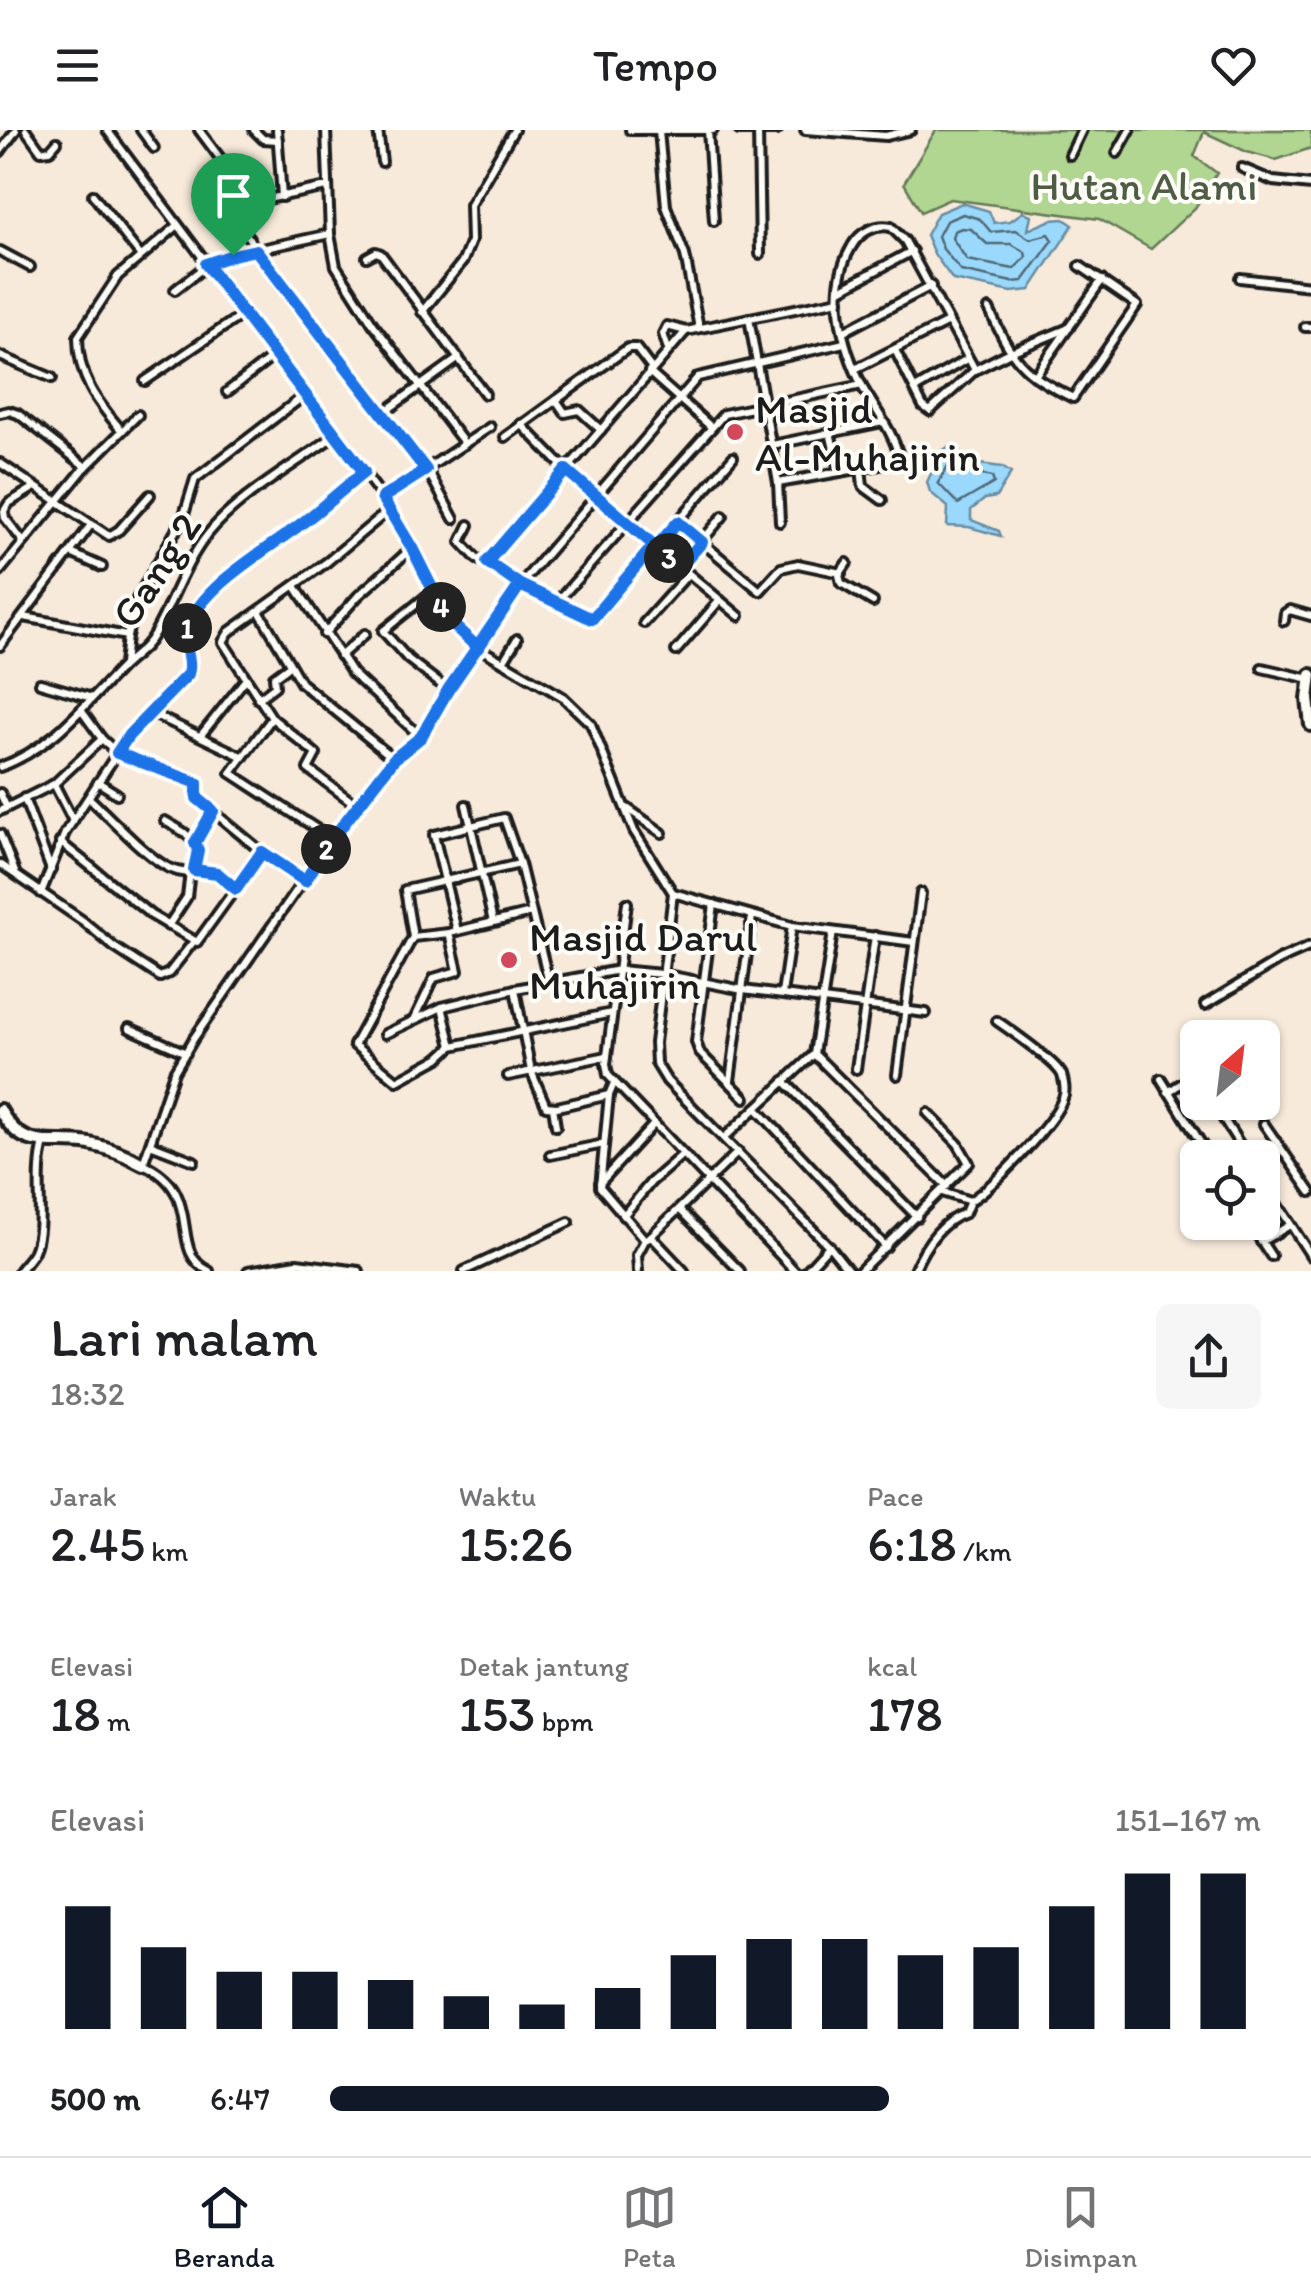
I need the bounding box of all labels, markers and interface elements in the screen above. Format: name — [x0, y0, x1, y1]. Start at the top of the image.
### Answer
icon: menu — [50, 38, 105, 93]
text: Tempo — [593, 38, 718, 92]
icon: heart — [1206, 38, 1261, 93]
pin — [191, 153, 276, 256]
park label: Hutan Alami — [1030, 160, 1258, 211]
icon: arrive — [206, 168, 261, 223]
place label: Masjid Al-Muhajirin — [755, 383, 980, 482]
marker: Masjid Al-Muhajirin — [724, 421, 746, 443]
street label: Gang 2 — [100, 503, 212, 637]
pin: 3 — [644, 533, 694, 583]
text: 3 — [661, 541, 677, 575]
pin: 4 — [416, 582, 466, 632]
text: 4 — [433, 590, 449, 624]
pin: 1 — [162, 603, 212, 653]
text: 1 — [181, 611, 194, 645]
pin: 2 — [301, 824, 351, 874]
text: 2 — [319, 832, 333, 866]
place label: Masjid Darul Muhajirin — [529, 911, 758, 1010]
marker: Masjid Darul Muhajirin — [498, 949, 520, 971]
north arrow — [1180, 1020, 1280, 1120]
map controls — [1180, 1020, 1280, 1240]
button: locate — [1180, 1140, 1280, 1240]
text: Lari malam — [50, 1304, 318, 1370]
button: share — [1156, 1304, 1261, 1409]
text: 18:32 — [50, 1375, 125, 1413]
text: Jarak — [50, 1479, 117, 1513]
text: Waktu — [459, 1479, 536, 1513]
text: Pace — [867, 1479, 923, 1513]
text: 2.45 — [50, 1513, 145, 1574]
text: 15:26 — [459, 1513, 573, 1574]
text: 6:18 — [867, 1513, 957, 1574]
text: km — [145, 1534, 188, 1568]
text: /km — [957, 1534, 1012, 1568]
text: Elevasi — [50, 1649, 133, 1683]
text: Detak jantung — [459, 1649, 629, 1683]
text: kcal — [867, 1649, 917, 1683]
text: 18 — [50, 1683, 101, 1744]
text: 153 — [459, 1683, 535, 1744]
text: 178 — [867, 1683, 943, 1744]
text: m — [101, 1704, 130, 1738]
text: bpm — [535, 1704, 594, 1738]
text: Elevasi — [50, 1801, 145, 1839]
text: 151–167 m — [1115, 1801, 1261, 1839]
text: 500 m — [50, 2080, 140, 2118]
text: 6:47 — [210, 2080, 270, 2118]
tab: Beranda — [174, 2180, 275, 2274]
tab: Peta — [622, 2180, 677, 2274]
tab: Disimpan — [1024, 2180, 1137, 2274]

